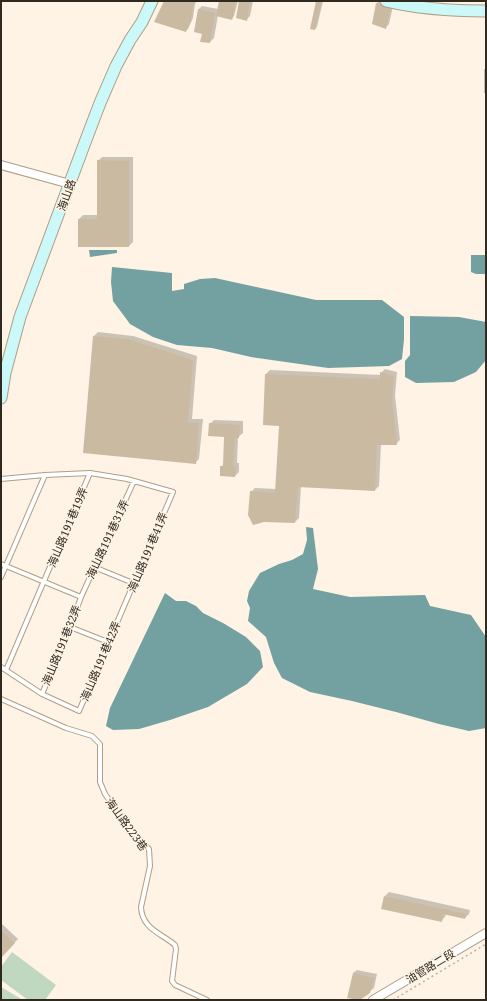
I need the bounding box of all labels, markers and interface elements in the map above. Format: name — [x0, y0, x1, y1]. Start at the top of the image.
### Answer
street label: 海山路 — [53, 177, 79, 213]
street label: 海山路191巷19弄 — [43, 485, 91, 569]
street label: 海山路191巷31弄 — [82, 497, 132, 581]
street label: 海山路191巷41弄 — [123, 510, 171, 594]
street label: 海山路191巷32弄 — [38, 602, 84, 688]
street label: 海山路191巷42弄 — [76, 619, 124, 703]
street label: 海山路223巷 — [103, 794, 151, 854]
street label: 油管路二段 — [403, 945, 457, 987]

